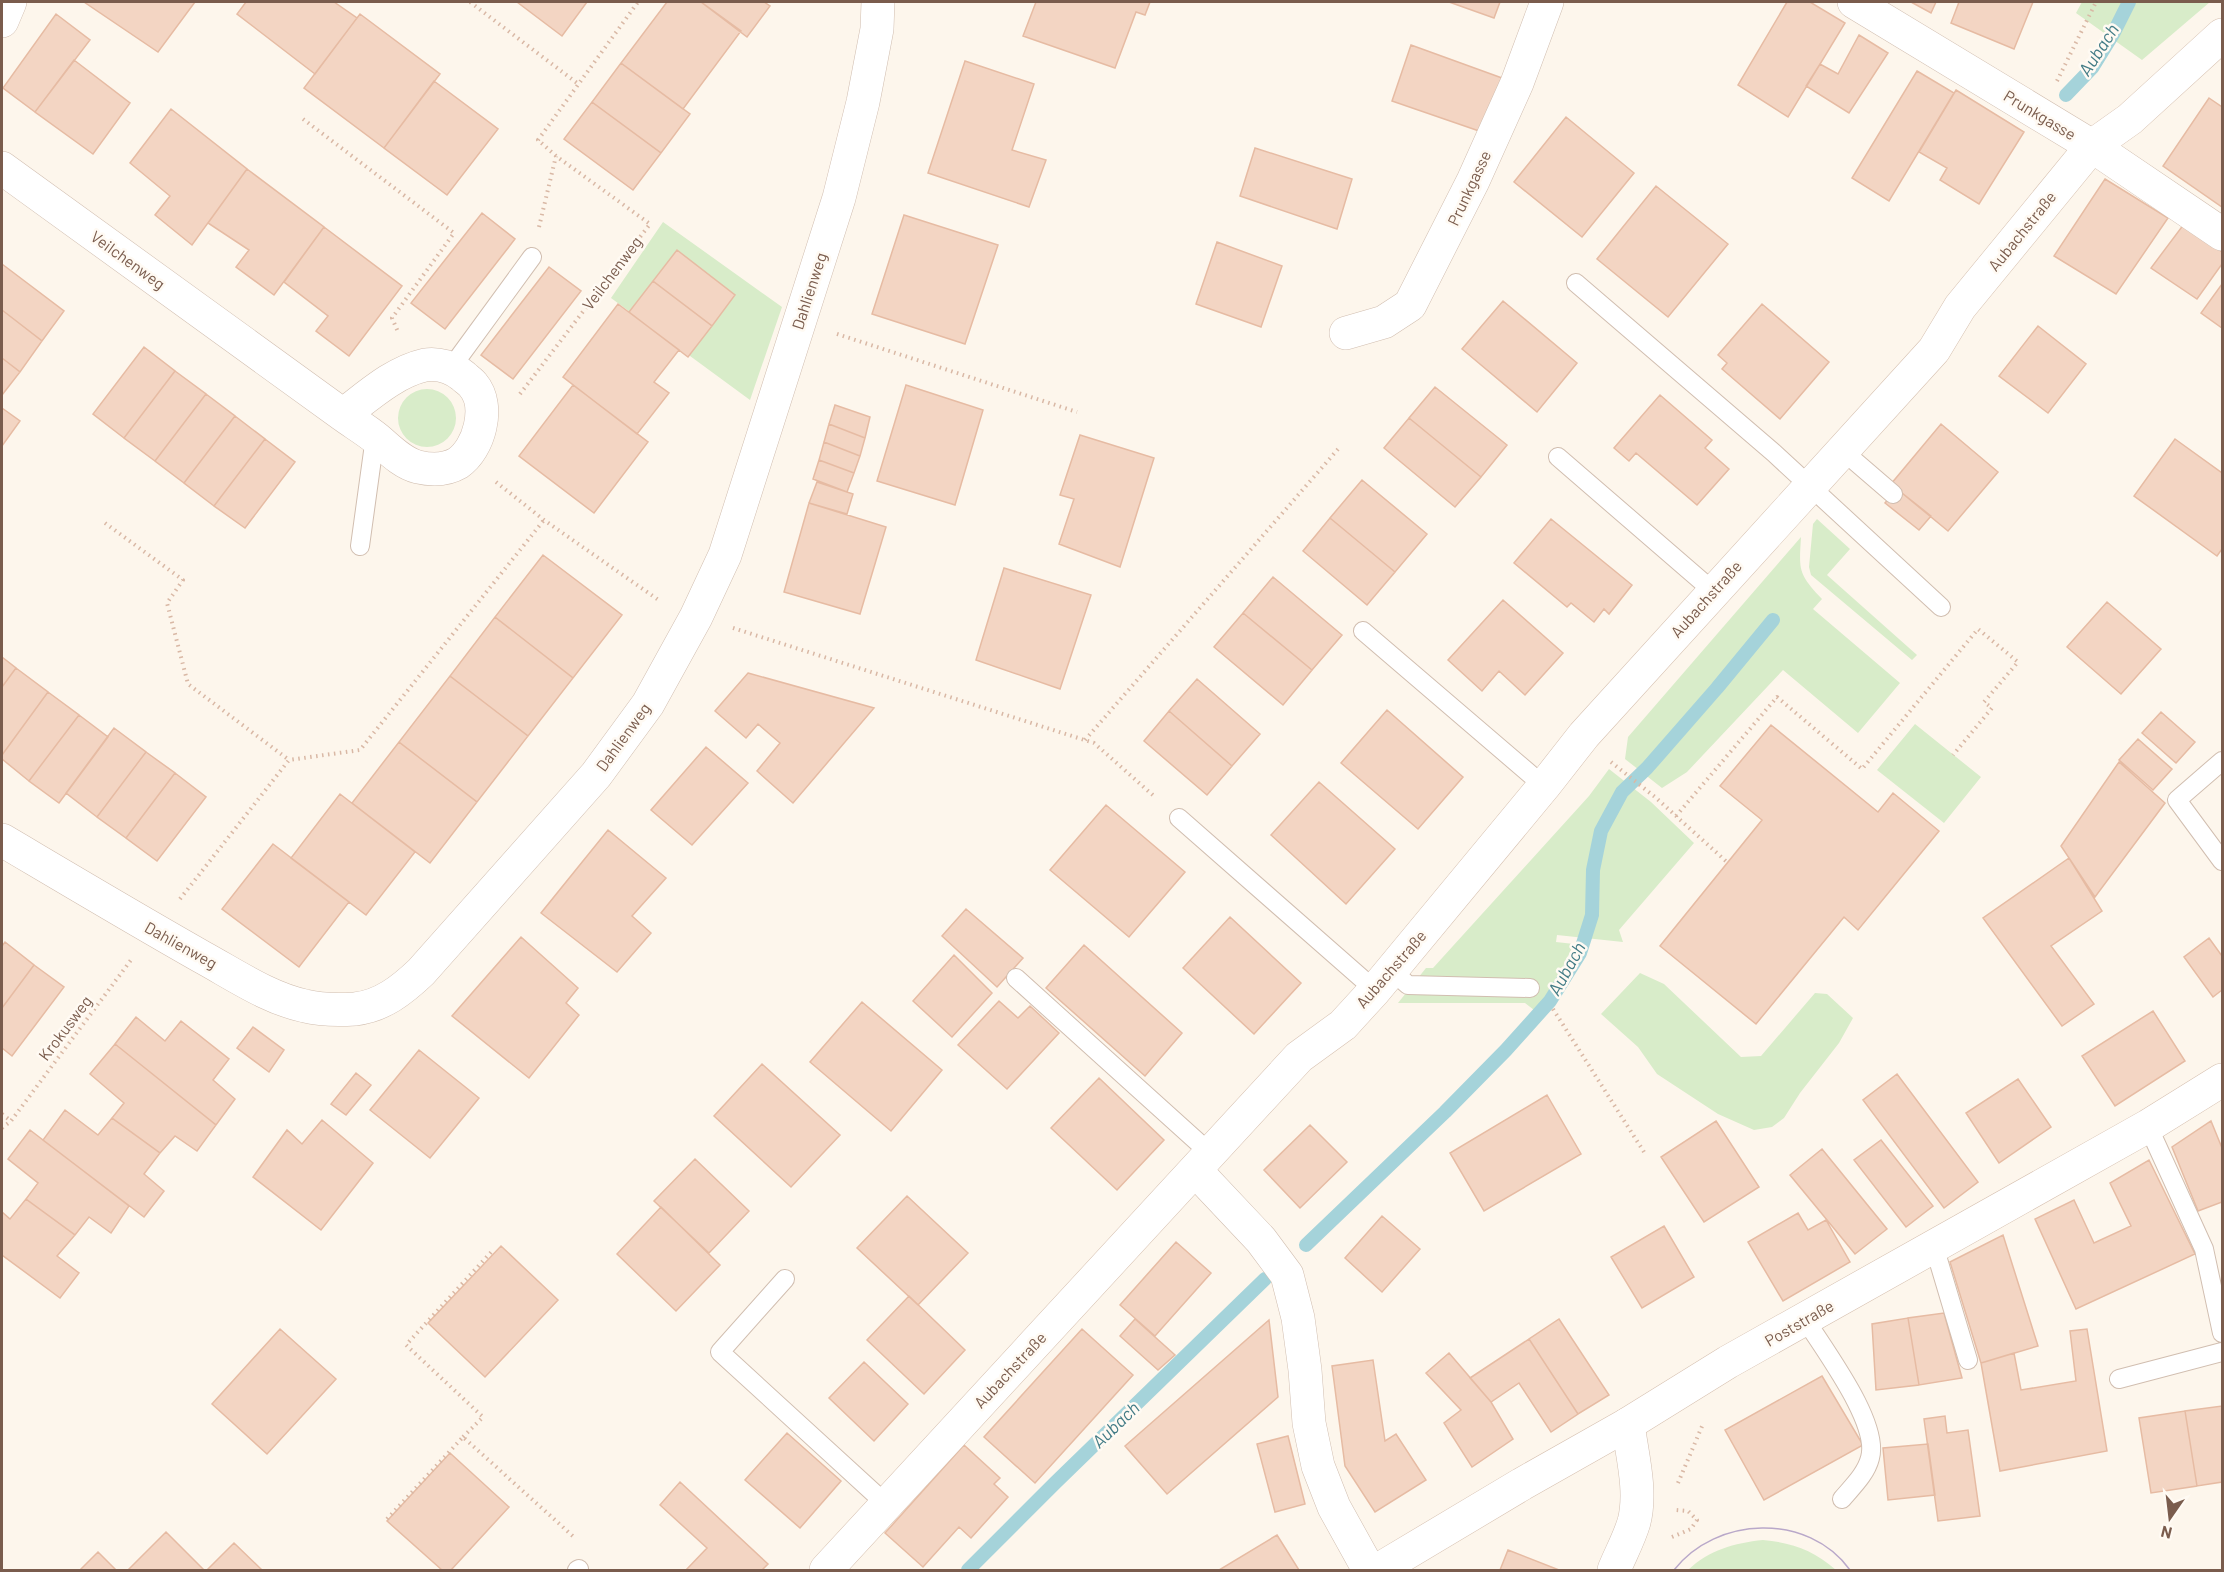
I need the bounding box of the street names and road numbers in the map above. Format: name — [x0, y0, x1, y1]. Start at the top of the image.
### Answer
street label: Prunkgasse — [2001, 86, 2080, 143]
street label: Prunkgasse — [1443, 147, 1494, 228]
street label: Aubachstraße — [1984, 187, 2060, 274]
street label: Veilchenweg — [87, 226, 169, 293]
street label: Veilchenweg — [578, 232, 645, 313]
street label: Dahlienweg — [787, 250, 830, 332]
street label: Aubachstraße — [1666, 556, 1745, 641]
street label: Dahlienweg — [591, 699, 654, 775]
street label: Dahlienweg — [142, 917, 221, 972]
street label: Aubachstraße — [1352, 926, 1430, 1012]
street label: Krokusweg — [34, 991, 95, 1064]
street label: Poststraße — [1761, 1295, 1837, 1350]
street label: Aubachstraße — [970, 1328, 1050, 1412]

